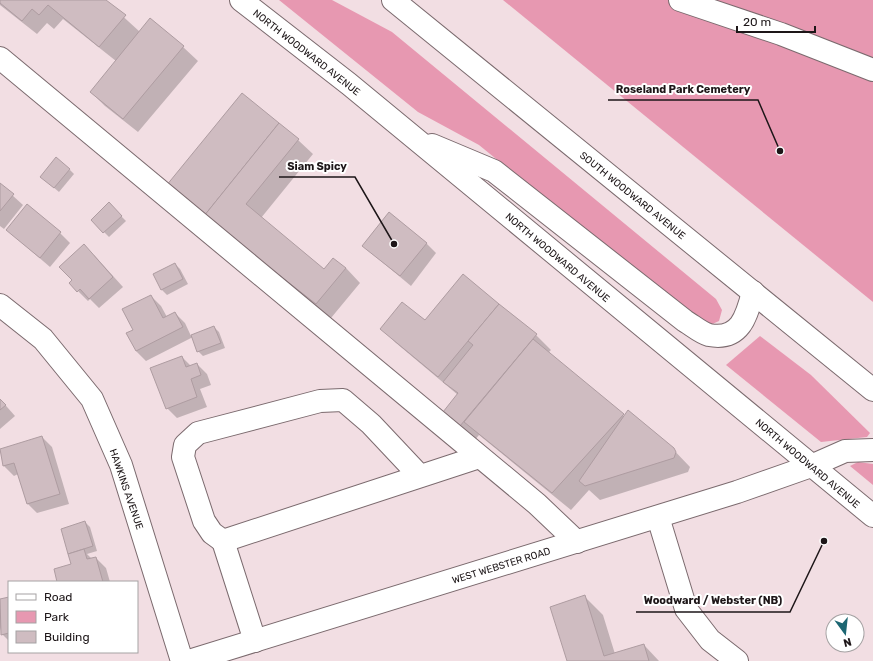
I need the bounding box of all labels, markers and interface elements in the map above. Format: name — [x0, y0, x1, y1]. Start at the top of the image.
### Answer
street label: NORTH WOODWARD AVENUE — [250, 7, 362, 98]
scale bar — [737, 8, 815, 34]
text: 20 m — [743, 15, 771, 29]
callout: Roseland Park Cemetery — [608, 77, 758, 100]
text: Roseland Park Cemetery — [616, 83, 751, 96]
street label: SOUTH WOODWARD AVENUE — [577, 149, 688, 242]
callout: Siam Spicy — [279, 154, 355, 177]
text: Siam Spicy — [287, 160, 347, 173]
street label: NORTH WOODWARD AVENUE — [503, 211, 612, 305]
street label: NORTH WOODWARD AVENUE — [753, 417, 862, 511]
street label: HAWKINS AVENUE — [107, 447, 145, 531]
street label: WEST WEBSTER ROAD — [450, 545, 552, 587]
legend — [8, 581, 138, 653]
callout: Woodward / Webster (NB) — [636, 589, 790, 612]
text: Road — [44, 590, 72, 604]
text: Woodward / Webster (NB) — [644, 594, 782, 607]
text: Park — [44, 610, 70, 624]
north arrow — [825, 613, 865, 653]
text: Building — [44, 630, 90, 644]
text: N — [842, 635, 853, 650]

